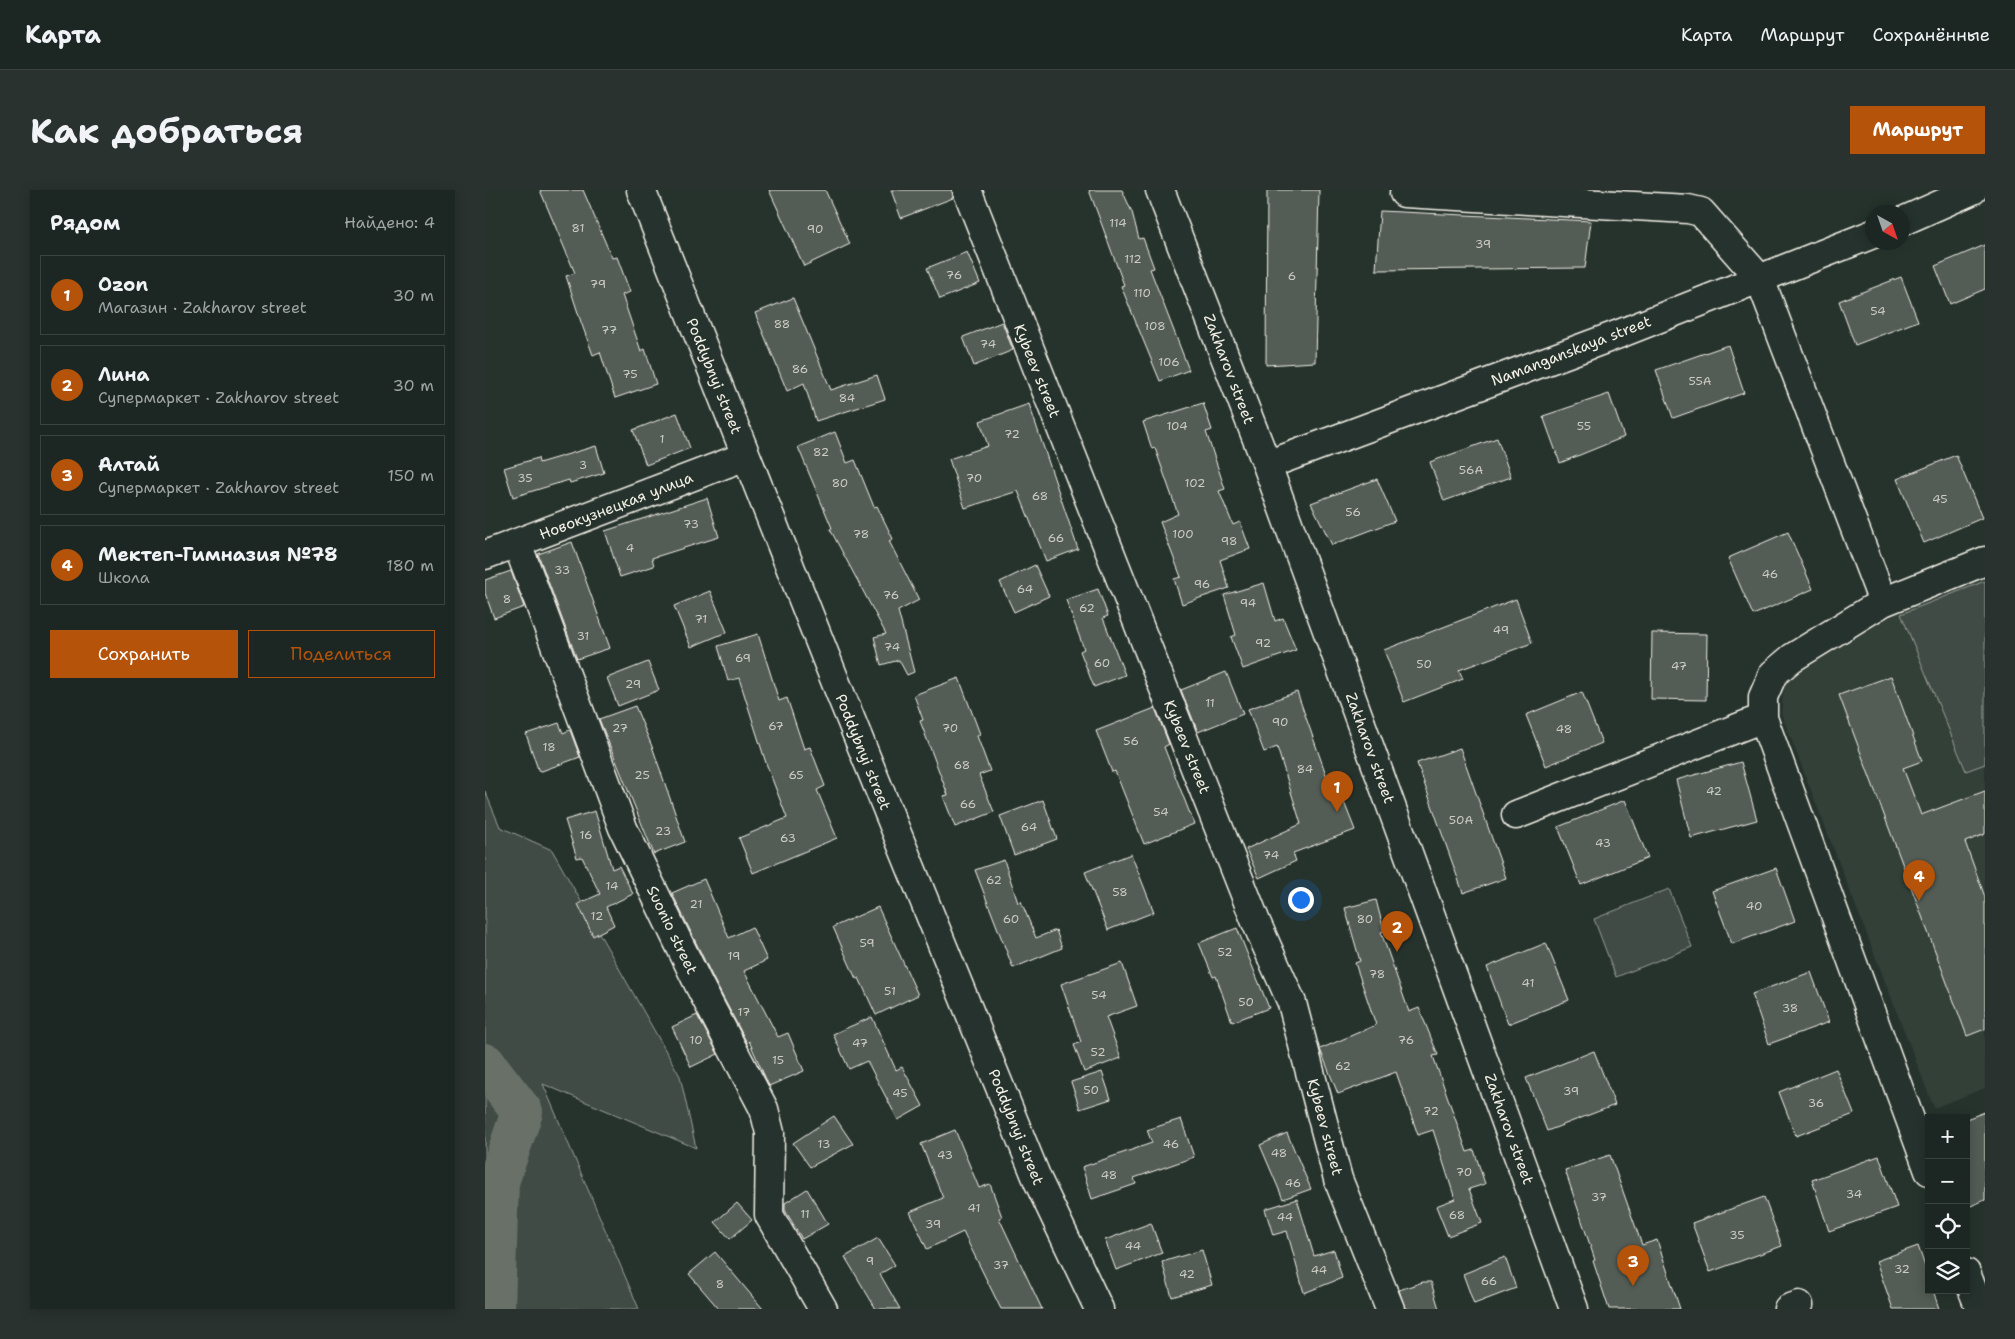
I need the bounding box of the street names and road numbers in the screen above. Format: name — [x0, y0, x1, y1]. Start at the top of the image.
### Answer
street label: Zakharov street — [1199, 311, 1259, 427]
street label: Namanganskaya street — [1488, 311, 1654, 391]
street label: Poddybnyi street — [682, 315, 746, 437]
street label: Kybeev street — [1009, 321, 1065, 421]
street label: Новокузнецкая улица — [536, 467, 696, 545]
street label: Zakharov street — [1341, 690, 1399, 806]
street label: Poddybnyi street — [831, 691, 895, 813]
street label: Kybeev street — [1159, 697, 1215, 797]
street label: Suonio street — [642, 883, 702, 977]
street label: Poddybnyi street — [984, 1066, 1048, 1188]
street label: Zakharov street — [1480, 1071, 1538, 1187]
street label: Kybeev street — [1302, 1076, 1348, 1178]

